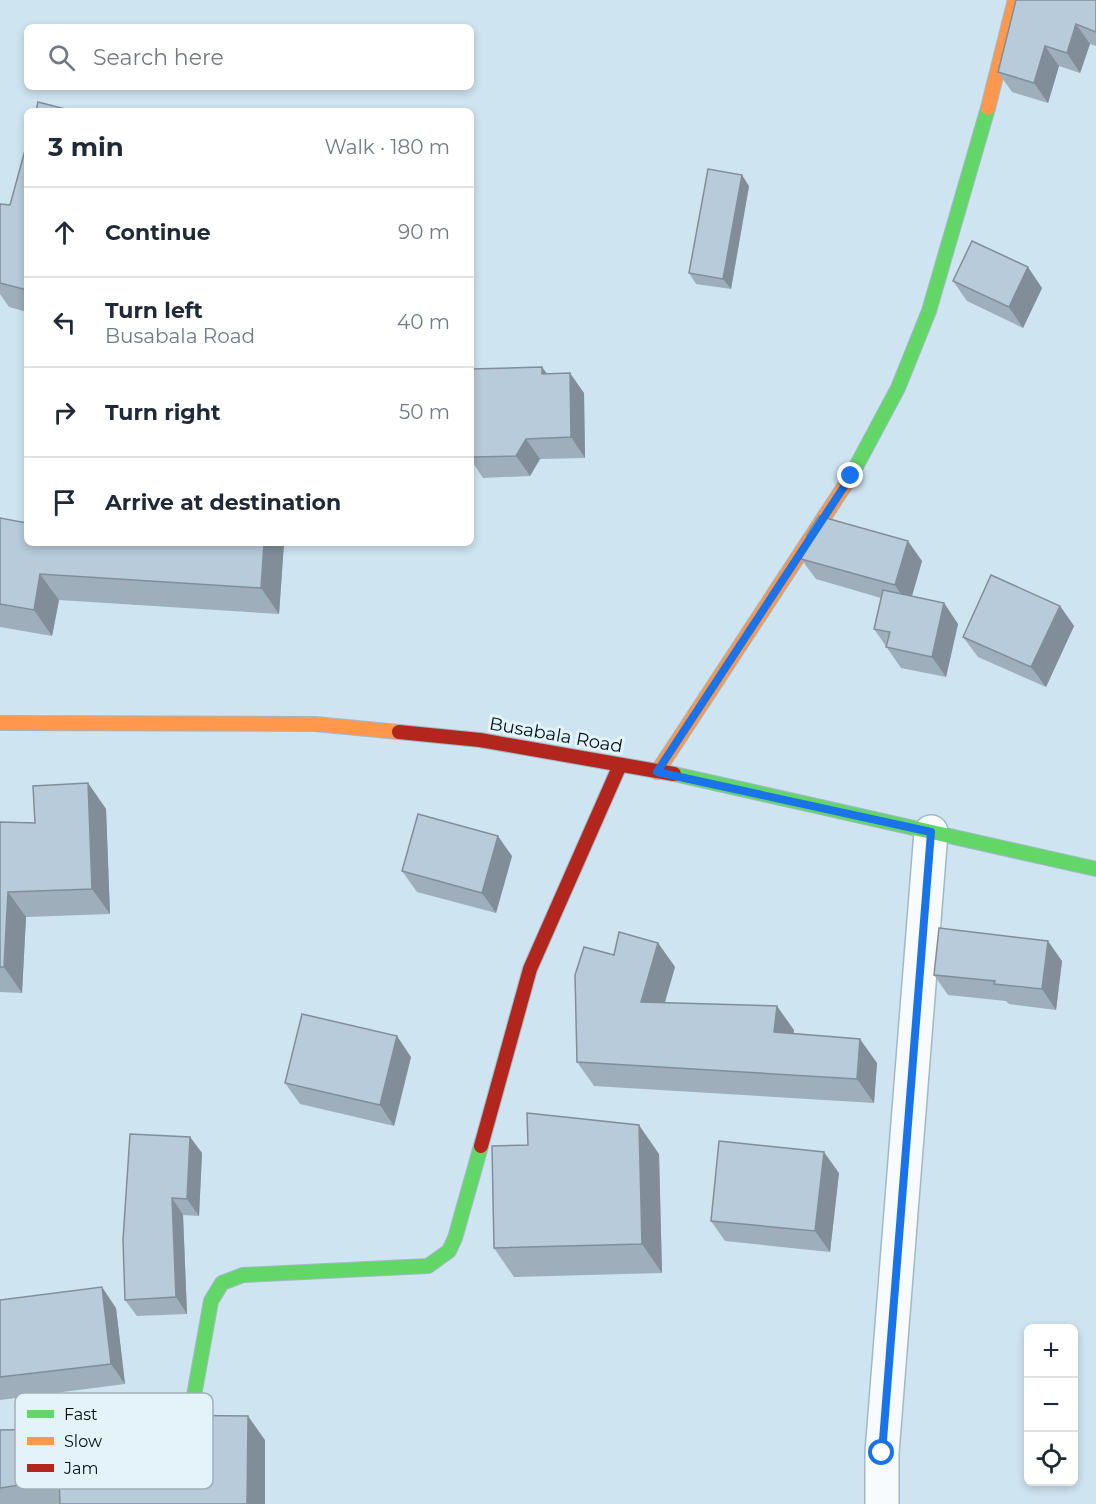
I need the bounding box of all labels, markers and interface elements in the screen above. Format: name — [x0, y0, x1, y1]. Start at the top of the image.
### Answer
search box — [24, 24, 474, 90]
icon: search — [45, 41, 78, 74]
text: Search here — [93, 44, 224, 71]
text: 3 min — [48, 131, 124, 163]
text: Walk · 180 m — [325, 135, 450, 159]
icon: ahead — [48, 216, 81, 249]
text: Continue — [105, 219, 211, 246]
text: 90 m — [398, 220, 450, 244]
text: Turn left — [105, 297, 203, 324]
icon: left — [48, 306, 81, 339]
text: 40 m — [397, 310, 450, 334]
text: Busabala Road — [105, 324, 255, 348]
icon: right — [48, 396, 81, 429]
text: Turn right — [105, 399, 220, 426]
text: 50 m — [399, 400, 450, 424]
route end — [837, 462, 863, 488]
icon: arrive — [48, 486, 81, 519]
text: Arrive at destination — [105, 489, 341, 516]
street label: Busabala Road — [488, 712, 624, 758]
map controls — [1024, 1324, 1078, 1486]
button: + — [1024, 1324, 1078, 1378]
button: − — [1024, 1378, 1078, 1432]
legend — [15, 1393, 213, 1489]
text: Fast — [64, 1405, 98, 1424]
text: Slow — [64, 1432, 102, 1451]
button: locate — [1024, 1432, 1078, 1486]
route start — [868, 1439, 894, 1465]
text: Jam — [63, 1459, 98, 1478]

